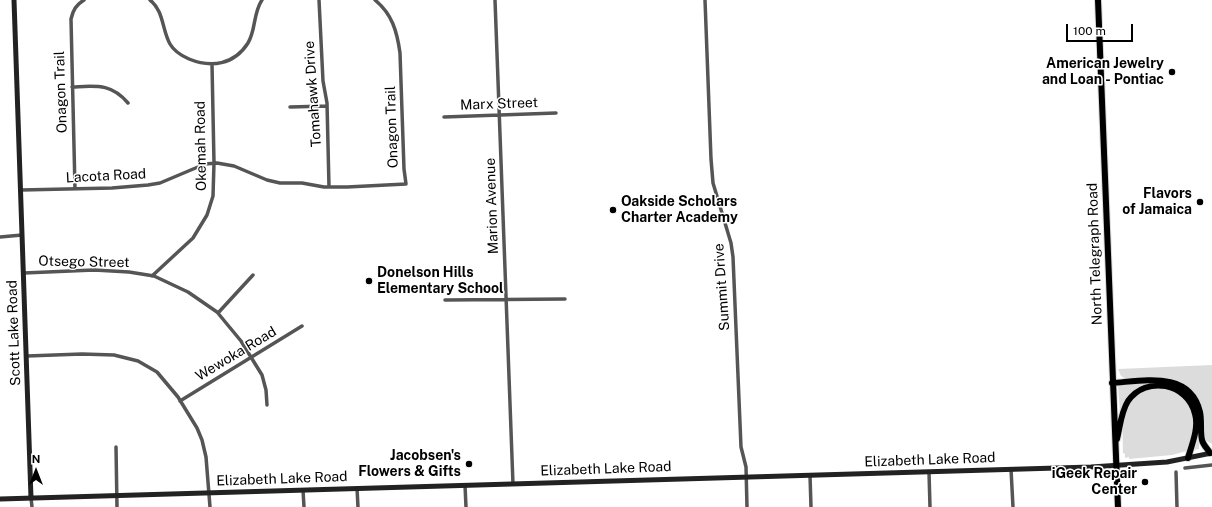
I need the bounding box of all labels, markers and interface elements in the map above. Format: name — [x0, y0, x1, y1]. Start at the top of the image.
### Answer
scale bar — [1068, 16, 1135, 42]
text: 100 m — [1073, 24, 1106, 38]
street label: Tomahawk Drive — [301, 40, 325, 148]
street label: Onagon Trail — [51, 50, 71, 134]
place label: American Jewelry and Loan - Pontiac — [1042, 56, 1164, 88]
marker: American Jewelry and Loan - Pontiac — [1167, 67, 1177, 77]
street label: Onagon Trail — [382, 85, 402, 169]
street label: Marx Street — [460, 94, 538, 114]
street label: Okemah Road — [192, 101, 210, 191]
street label: Marion Avenue — [482, 157, 502, 255]
street label: Lacota Road — [65, 166, 147, 186]
street label: North Telegraph Road — [1084, 183, 1106, 325]
place label: Flavors of Jamaica — [1122, 186, 1192, 218]
place label: Oakside Scholars Charter Academy — [621, 194, 738, 226]
marker: Flavors of Jamaica — [1195, 197, 1205, 207]
marker: Oakside Scholars Charter Academy — [608, 205, 618, 215]
street label: Summit Drive — [711, 243, 733, 331]
street label: Otsego Street — [38, 253, 130, 271]
place label: Donelson Hills Elementary School — [377, 265, 504, 298]
marker: Donelson Hills Elementary School — [364, 276, 374, 286]
street label: Scott Lake Road — [4, 280, 24, 386]
street label: Wewoka Road — [193, 323, 279, 385]
place label: Jacobsen's Flowers & Gifts — [358, 448, 461, 480]
street label: Elizabeth Lake Road — [864, 449, 996, 471]
north arrow — [16, 451, 56, 491]
text: N — [32, 453, 40, 465]
street label: Elizabeth Lake Road — [540, 458, 672, 480]
marker: Jacobsen's Flowers & Gifts — [464, 459, 474, 469]
place label: iGeek Repair Center — [1052, 466, 1137, 498]
street label: Elizabeth Lake Road — [216, 468, 348, 490]
marker: iGeek Repair Center — [1140, 477, 1150, 487]

